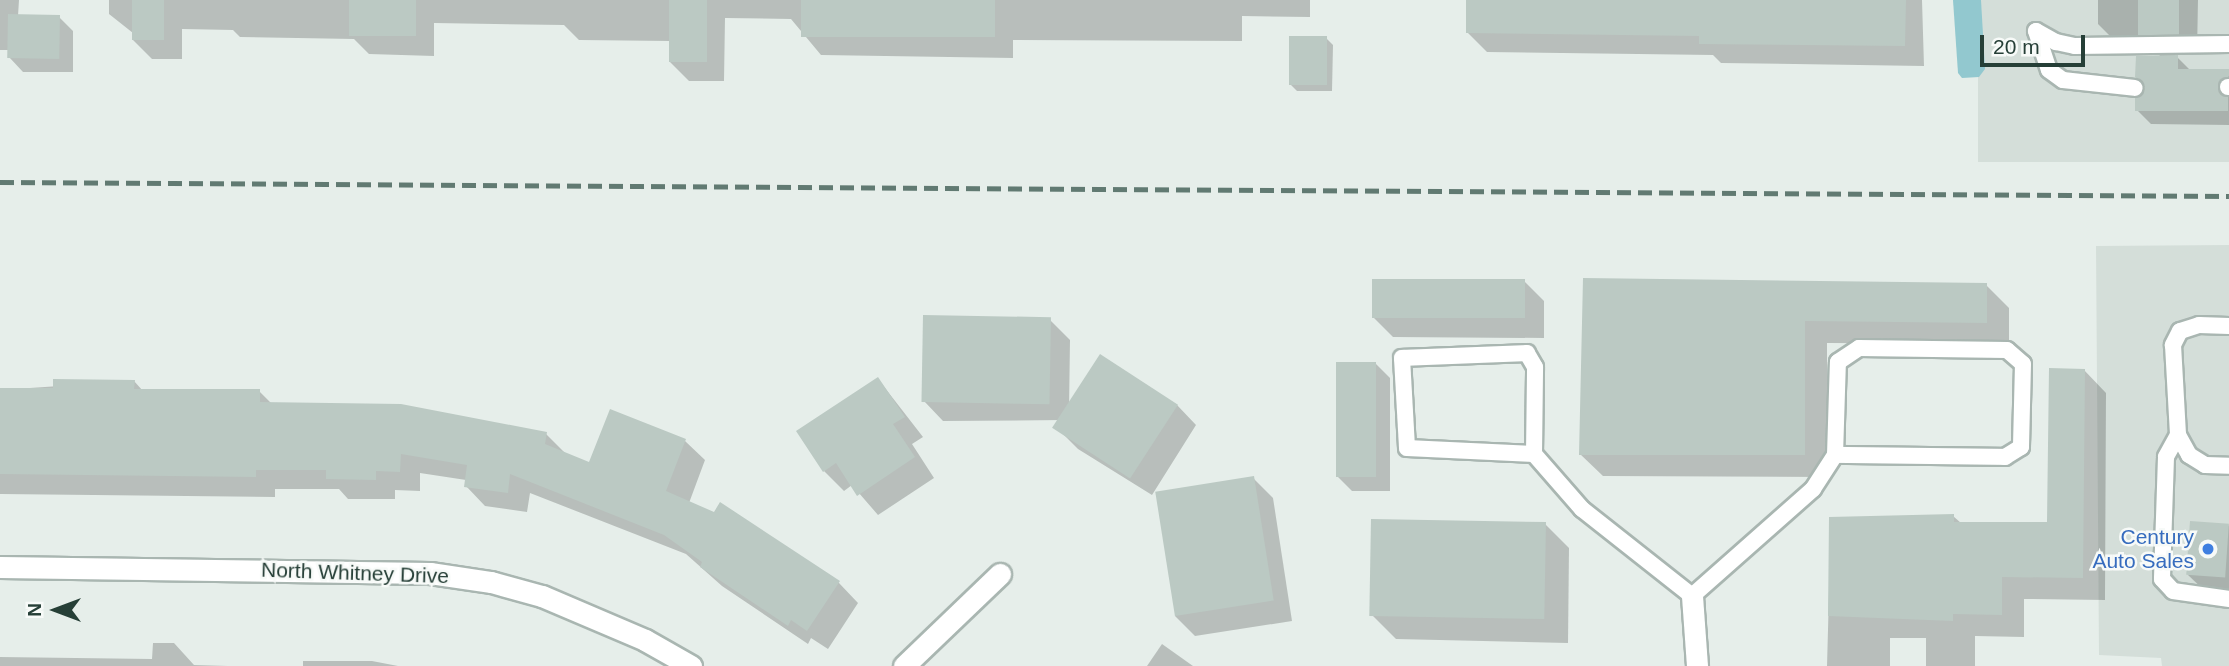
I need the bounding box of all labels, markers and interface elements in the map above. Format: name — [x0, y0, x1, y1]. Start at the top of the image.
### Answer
scale bar — [1984, 21, 2089, 65]
text: 20 m — [1993, 35, 2040, 58]
place label: Century Auto Sales — [2092, 524, 2194, 574]
marker: Century Auto Sales — [2200, 541, 2216, 557]
street label: North Whitney Drive — [261, 557, 449, 589]
north arrow — [21, 575, 91, 645]
text: N — [24, 603, 45, 617]

